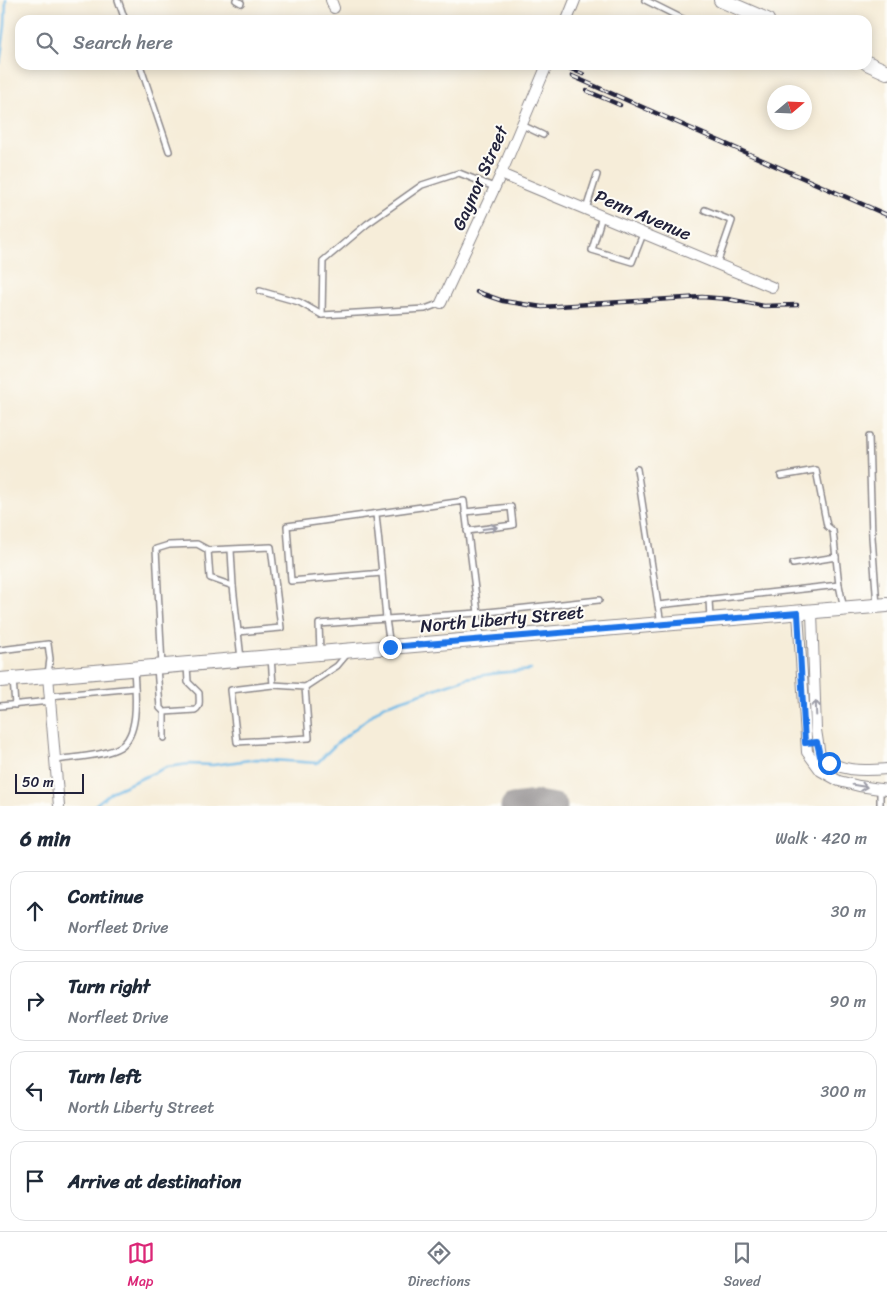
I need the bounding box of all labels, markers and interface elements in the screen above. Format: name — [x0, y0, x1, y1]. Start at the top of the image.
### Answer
search box — [15, 15, 872, 70]
text: Search here — [73, 26, 173, 59]
icon: search — [33, 29, 61, 57]
north arrow — [767, 85, 812, 130]
street label: Gaynor Street — [443, 120, 518, 236]
street label: Penn Avenue — [590, 180, 696, 250]
one-way arrow — [482, 523, 498, 533]
street label: North Liberty Street — [419, 596, 585, 642]
route end — [379, 636, 402, 659]
one-way arrow — [811, 700, 820, 716]
route start — [818, 752, 841, 775]
text: 50 m — [22, 770, 54, 795]
scale bar — [15, 771, 84, 794]
one-way arrow — [852, 782, 868, 792]
text: 6 min — [20, 820, 71, 858]
text: Walk · 420 m — [775, 824, 867, 853]
text: Continue — [68, 880, 144, 913]
icon: ahead — [21, 897, 49, 925]
text: 30 m — [831, 897, 866, 926]
text: Norfleet Drive — [68, 913, 169, 942]
text: Turn right — [68, 970, 150, 1003]
icon: right — [21, 987, 49, 1015]
text: 90 m — [830, 987, 866, 1016]
text: Norfleet Drive — [68, 1003, 169, 1032]
text: Turn left — [68, 1060, 141, 1093]
icon: left — [21, 1077, 49, 1105]
text: 300 m — [821, 1077, 866, 1106]
text: North Liberty Street — [68, 1093, 214, 1122]
text: Arrive at destination — [68, 1165, 241, 1198]
icon: arrive — [21, 1167, 49, 1195]
tab: Map — [127, 1239, 155, 1294]
tab: Directions — [408, 1239, 470, 1294]
tab: Saved — [724, 1239, 760, 1294]

